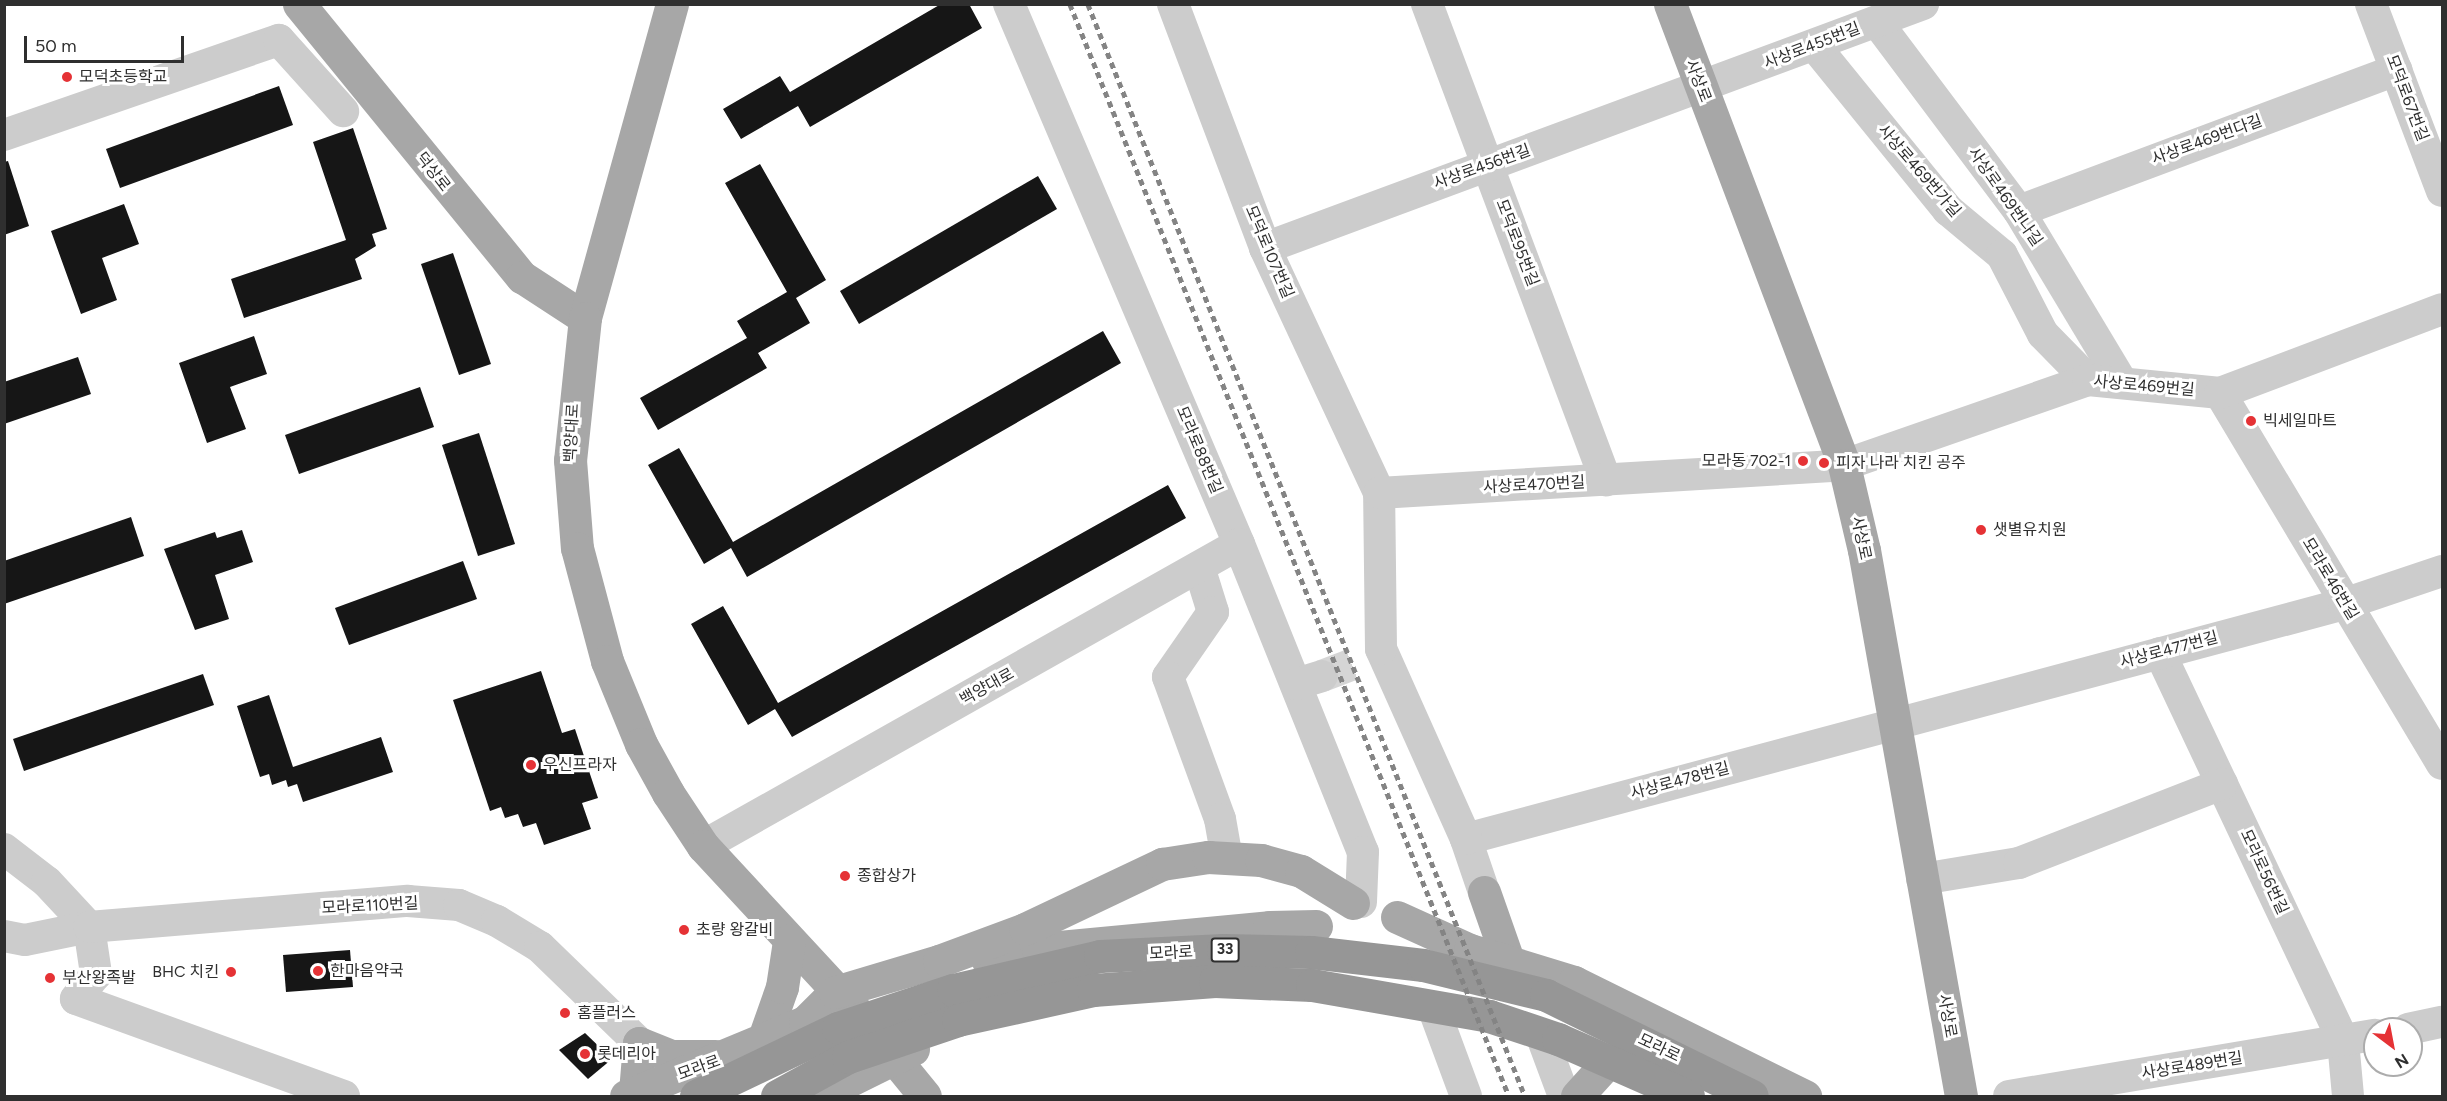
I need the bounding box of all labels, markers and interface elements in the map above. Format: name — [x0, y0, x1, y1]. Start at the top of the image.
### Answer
street label: 사상로455번길 — [1761, 19, 1863, 73]
scale bar — [27, 24, 188, 62]
text: 50 m — [35, 35, 77, 57]
street label: 모덕로67번길 — [2382, 52, 2432, 144]
street label: 사상로 — [1681, 57, 1715, 105]
place label: 모덕초등학교 — [79, 67, 167, 87]
marker: 모덕초등학교 — [60, 70, 74, 84]
street label: 사상로469번다길 — [2149, 111, 2265, 169]
street label: 사상로469번가길 — [1874, 121, 1964, 221]
street label: 사상로456번길 — [1431, 141, 1533, 193]
street label: 사상로469번나길 — [1964, 144, 2046, 250]
street label: 덕상로 — [412, 149, 454, 195]
street label: 모덕로95번길 — [1492, 197, 1542, 289]
street label: 모덕로107번길 — [1241, 203, 1297, 301]
street label: 사상로469번길 — [2093, 372, 2195, 400]
street label: 백양대로 — [561, 403, 583, 463]
street label: 모라로88번길 — [1172, 403, 1226, 497]
place label: 빅세일마트 — [2263, 411, 2337, 431]
marker: 빅세일마트 — [2244, 414, 2258, 428]
place label: 모라동 702-1 — [1702, 451, 1791, 471]
place label: 피자 나라 치킨 공주 — [1836, 453, 1966, 473]
marker: 모라동 702-1 — [1796, 454, 1810, 468]
marker: 피자 나라 치킨 공주 — [1817, 456, 1831, 470]
street label: 사상로470번길 — [1482, 473, 1586, 497]
street label: 사상로 — [1847, 514, 1875, 562]
place label: 샛별유치원 — [1993, 520, 2067, 540]
marker: 샛별유치원 — [1974, 523, 1988, 537]
street label: 모라로46번길 — [2298, 534, 2362, 624]
street label: 사상로477번길 — [2118, 628, 2220, 672]
street label: 백양대로 — [957, 664, 1017, 710]
place label: 우신프라자 — [543, 755, 617, 775]
marker: 우신프라자 — [524, 758, 538, 772]
street label: 사상로478번길 — [1628, 759, 1732, 803]
street label: 모라로56번길 — [2236, 826, 2292, 918]
place label: 종합상가 — [857, 866, 916, 886]
marker: 종합상가 — [838, 869, 852, 883]
street label: 모라로110번길 — [321, 894, 419, 918]
place label: 초량 왕갈비 — [696, 920, 774, 940]
marker: 초량 왕갈비 — [677, 923, 691, 937]
road number: 33 — [1210, 938, 1240, 962]
street label: 모라로 — [1148, 942, 1194, 964]
place label: 한마음약국 — [330, 961, 404, 981]
place label: BHC 치킨 — [152, 962, 219, 982]
marker: 한마음약국 — [311, 964, 325, 978]
marker: BHC 치킨 — [224, 965, 238, 979]
place label: 부산왕족발 — [62, 968, 136, 988]
marker: 부산왕족발 — [43, 971, 57, 985]
street label: 사상로 — [1934, 993, 1960, 1039]
place label: 홈플러스 — [577, 1003, 636, 1023]
marker: 홈플러스 — [558, 1006, 572, 1020]
north arrow — [2363, 1017, 2423, 1077]
street label: 모라로 — [1635, 1030, 1683, 1066]
place label: 롯데리아 — [597, 1044, 656, 1064]
marker: 롯데리아 — [578, 1047, 592, 1061]
street label: 사상로489번길 — [2140, 1049, 2244, 1083]
text: N — [2391, 1050, 2412, 1072]
street label: 모라로 — [675, 1051, 723, 1085]

